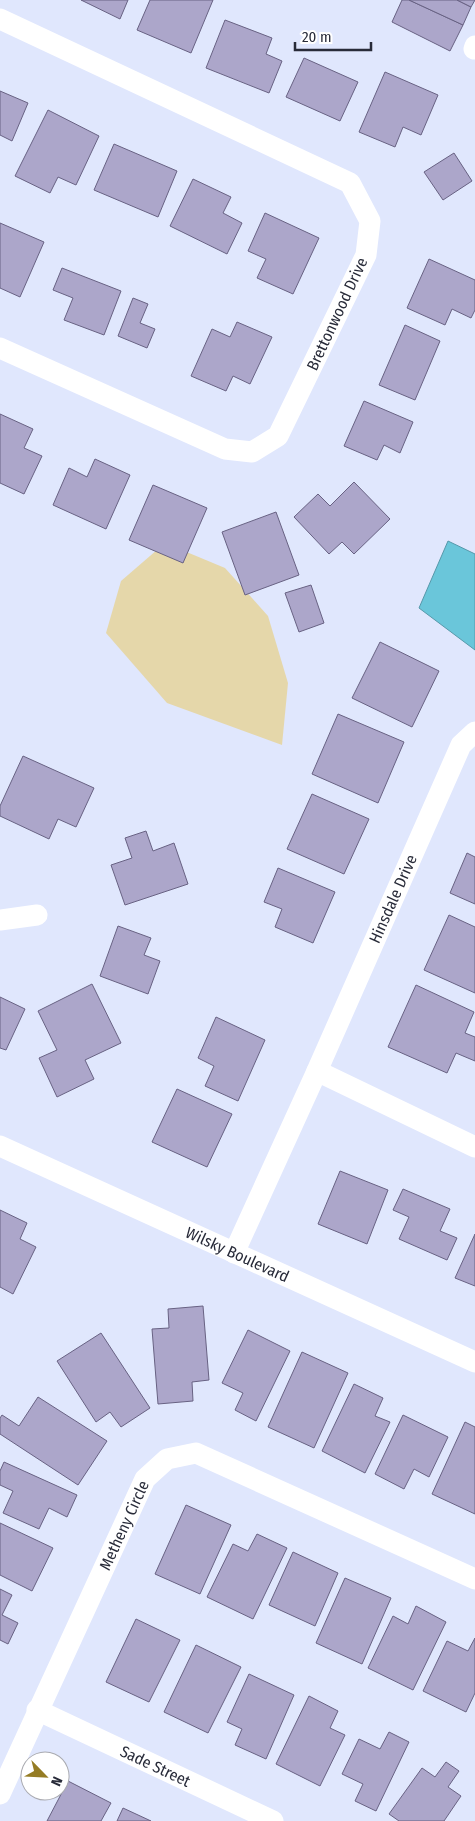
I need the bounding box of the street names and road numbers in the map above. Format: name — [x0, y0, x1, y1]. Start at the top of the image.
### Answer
street label: Brettonwood Drive — [303, 254, 372, 373]
street label: Hinsdale Drive — [365, 852, 421, 946]
street label: Wilsky Boulevard — [183, 1222, 292, 1286]
street label: Metheny Circle — [95, 1477, 153, 1573]
street label: Sade Street — [117, 1741, 194, 1791]

